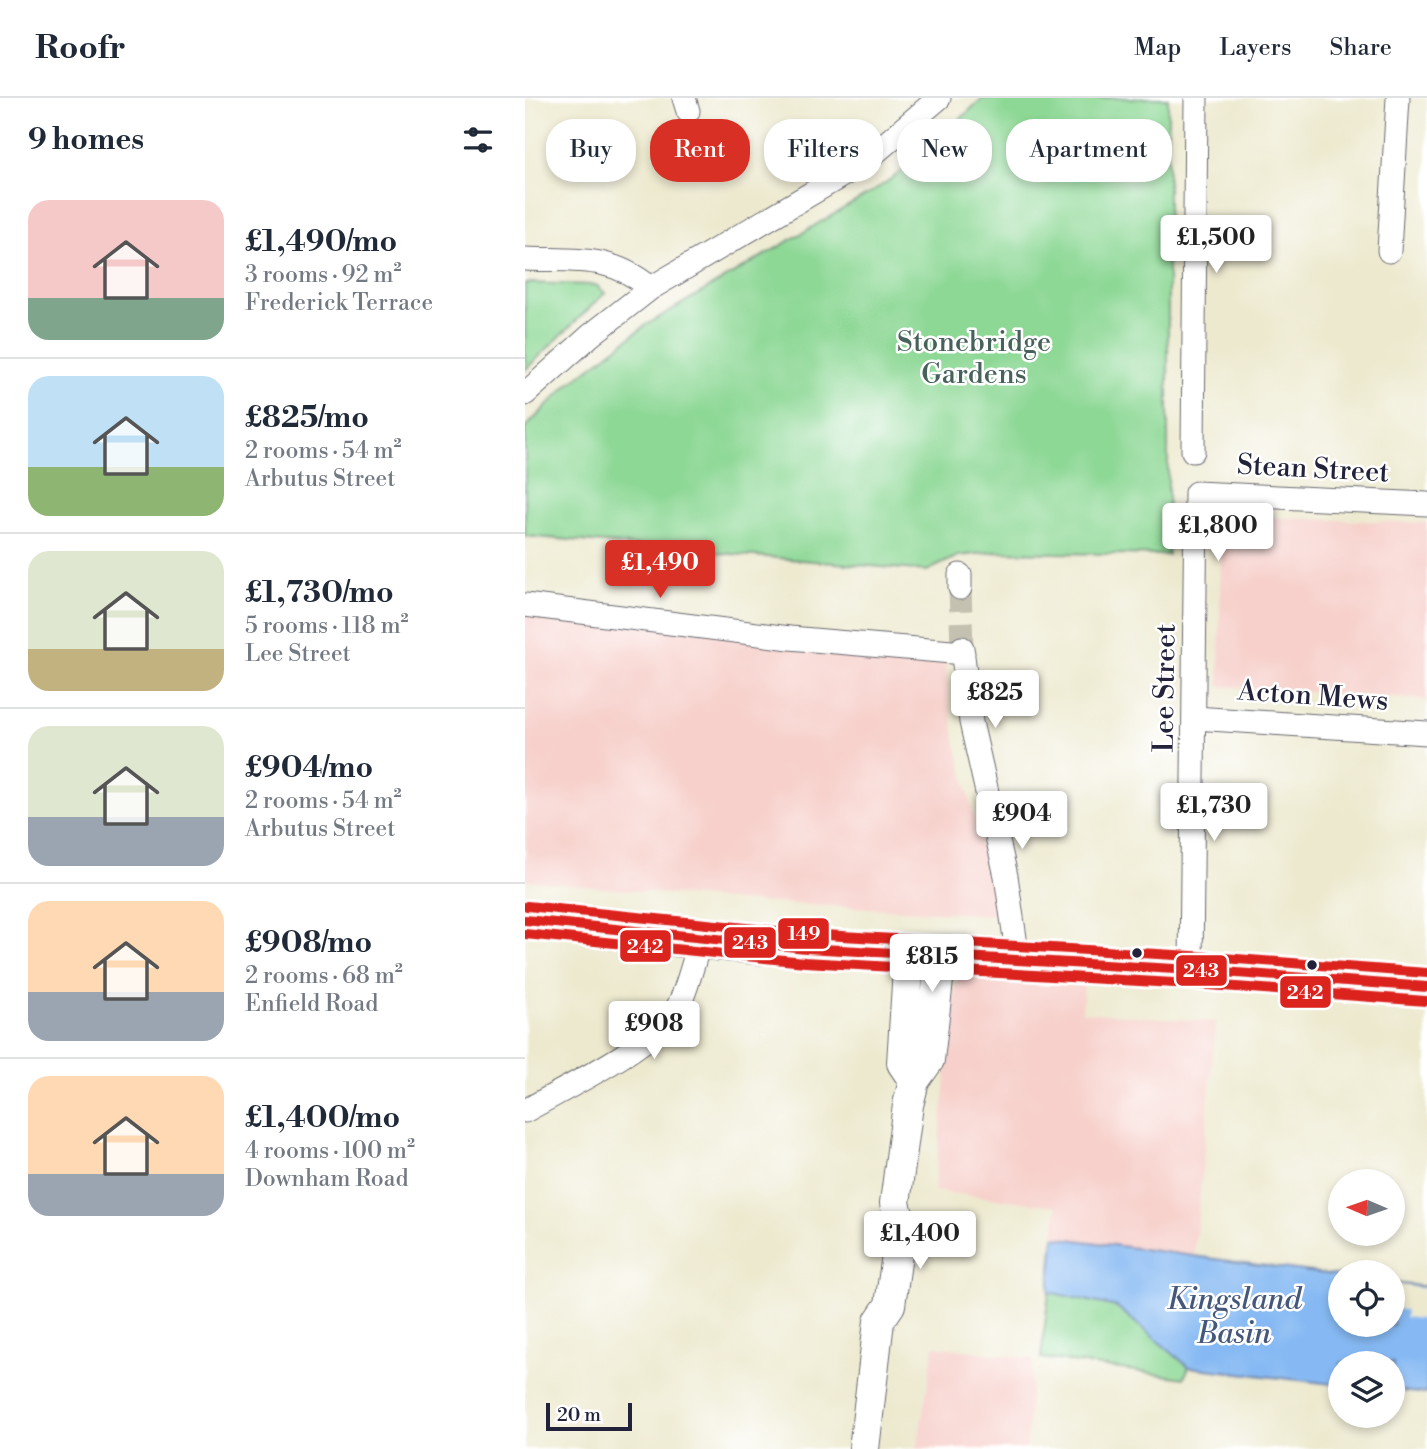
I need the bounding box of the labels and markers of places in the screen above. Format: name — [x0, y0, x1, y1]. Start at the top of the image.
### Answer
pin: £1,500 — [1159, 216, 1273, 275]
pin: £1,800 — [1161, 504, 1275, 563]
pin: £1,490 — [603, 540, 717, 600]
pin: £825 — [954, 670, 1036, 730]
pin: £1,730 — [1157, 784, 1271, 843]
pin: £904 — [981, 792, 1063, 851]
pin: £815 — [891, 934, 973, 994]
unlabelled marker — [1130, 946, 1144, 960]
unlabelled marker — [1305, 958, 1319, 972]
pin: £908 — [613, 1002, 695, 1061]
pin: £1,400 — [863, 1212, 977, 1271]

